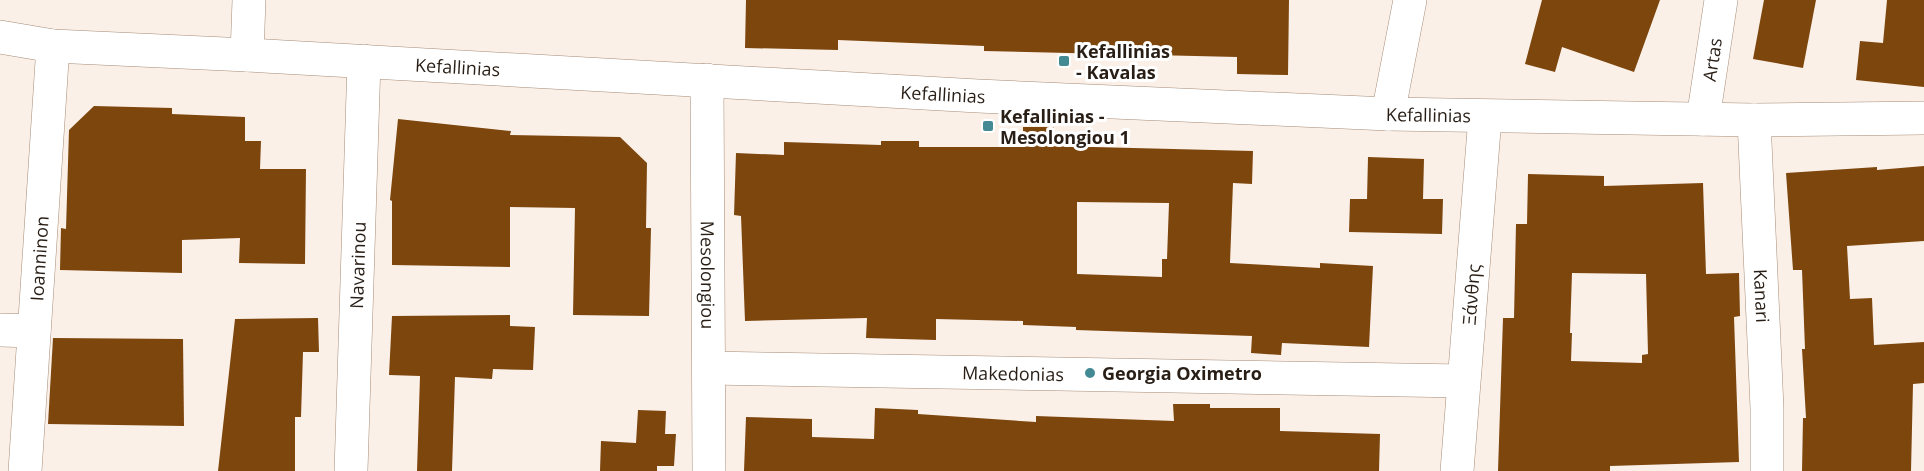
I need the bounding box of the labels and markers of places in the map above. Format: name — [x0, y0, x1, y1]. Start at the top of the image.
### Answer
place label: Kefallinias - Kavalas — [1076, 39, 1170, 84]
marker: Kefallinias - Kavalas — [1057, 54, 1071, 68]
place label: Kefallinias - Mesolongiou 1 — [1000, 104, 1130, 149]
marker: Kefallinias - Mesolongiou 1 — [981, 119, 995, 133]
place label: Georgia Oximetro — [1102, 361, 1262, 385]
marker: Georgia Oximetro — [1083, 366, 1097, 380]

